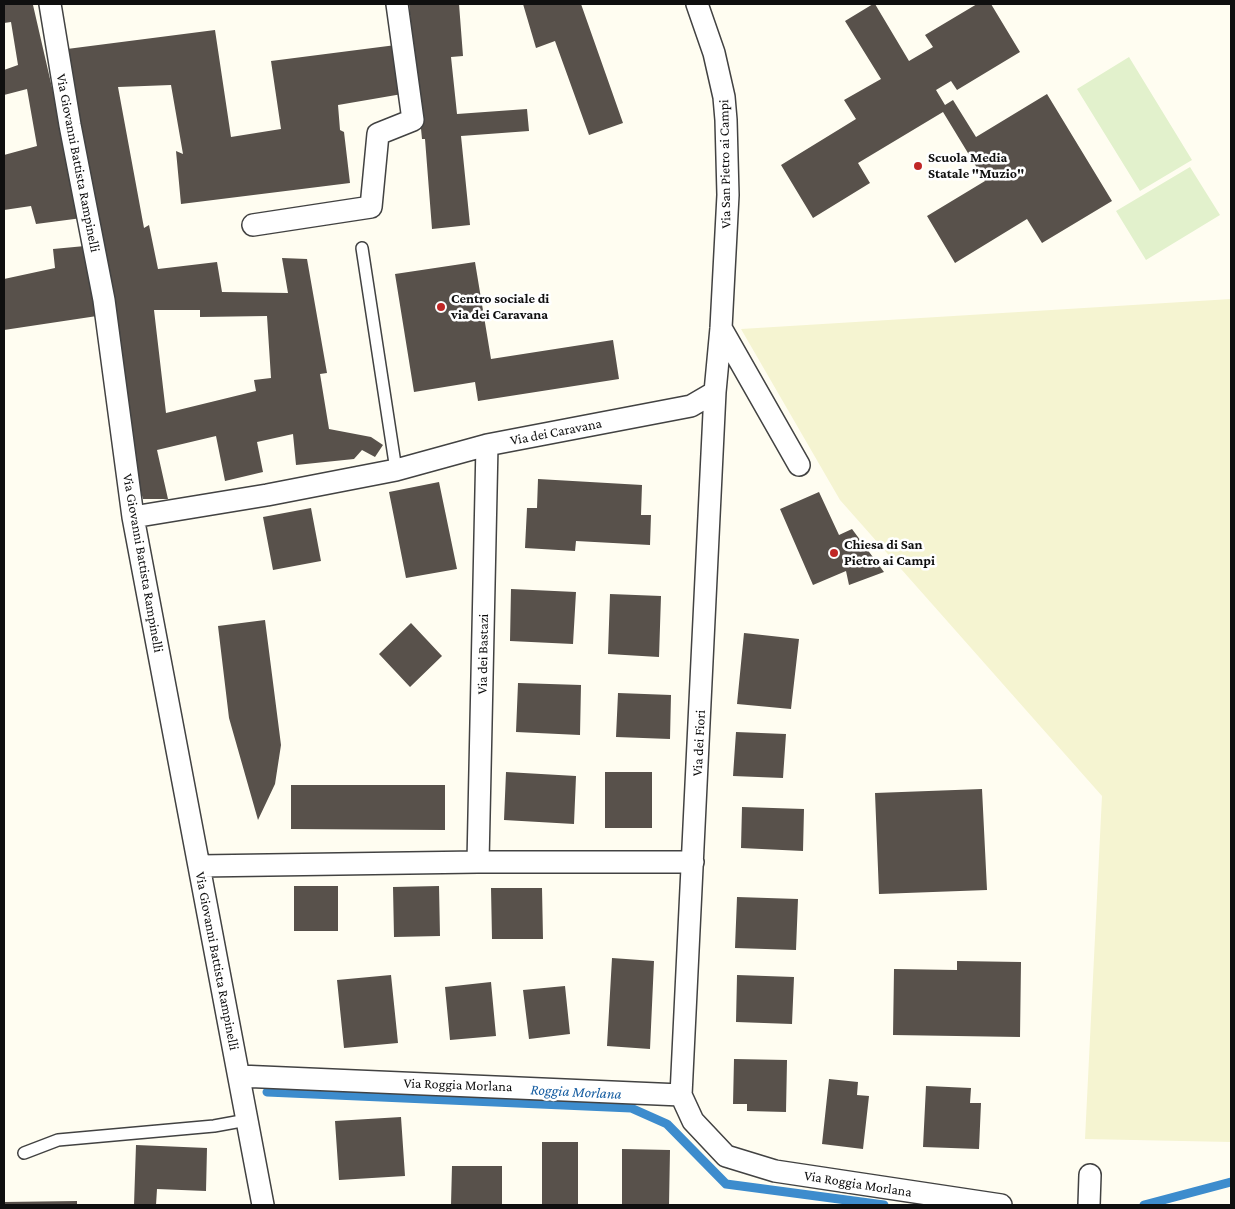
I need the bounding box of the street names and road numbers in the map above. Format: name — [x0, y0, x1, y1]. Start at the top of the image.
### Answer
street label: Via Giovanni Battista Rampinelli — [52, 72, 104, 254]
street label: Via San Pietro ai Campi — [715, 99, 735, 229]
street label: Via dei Caravana — [509, 415, 603, 449]
street label: Via Giovanni Battista Rampinelli — [119, 472, 167, 654]
street label: Via dei Bastazi — [474, 614, 492, 694]
street label: Via dei Fiori — [689, 709, 709, 777]
street label: Via Giovanni Battista Rampinelli — [191, 870, 243, 1052]
street label: Via Roggia Morlana — [403, 1075, 513, 1095]
street label: Via Roggia Morlana — [803, 1167, 913, 1201]

